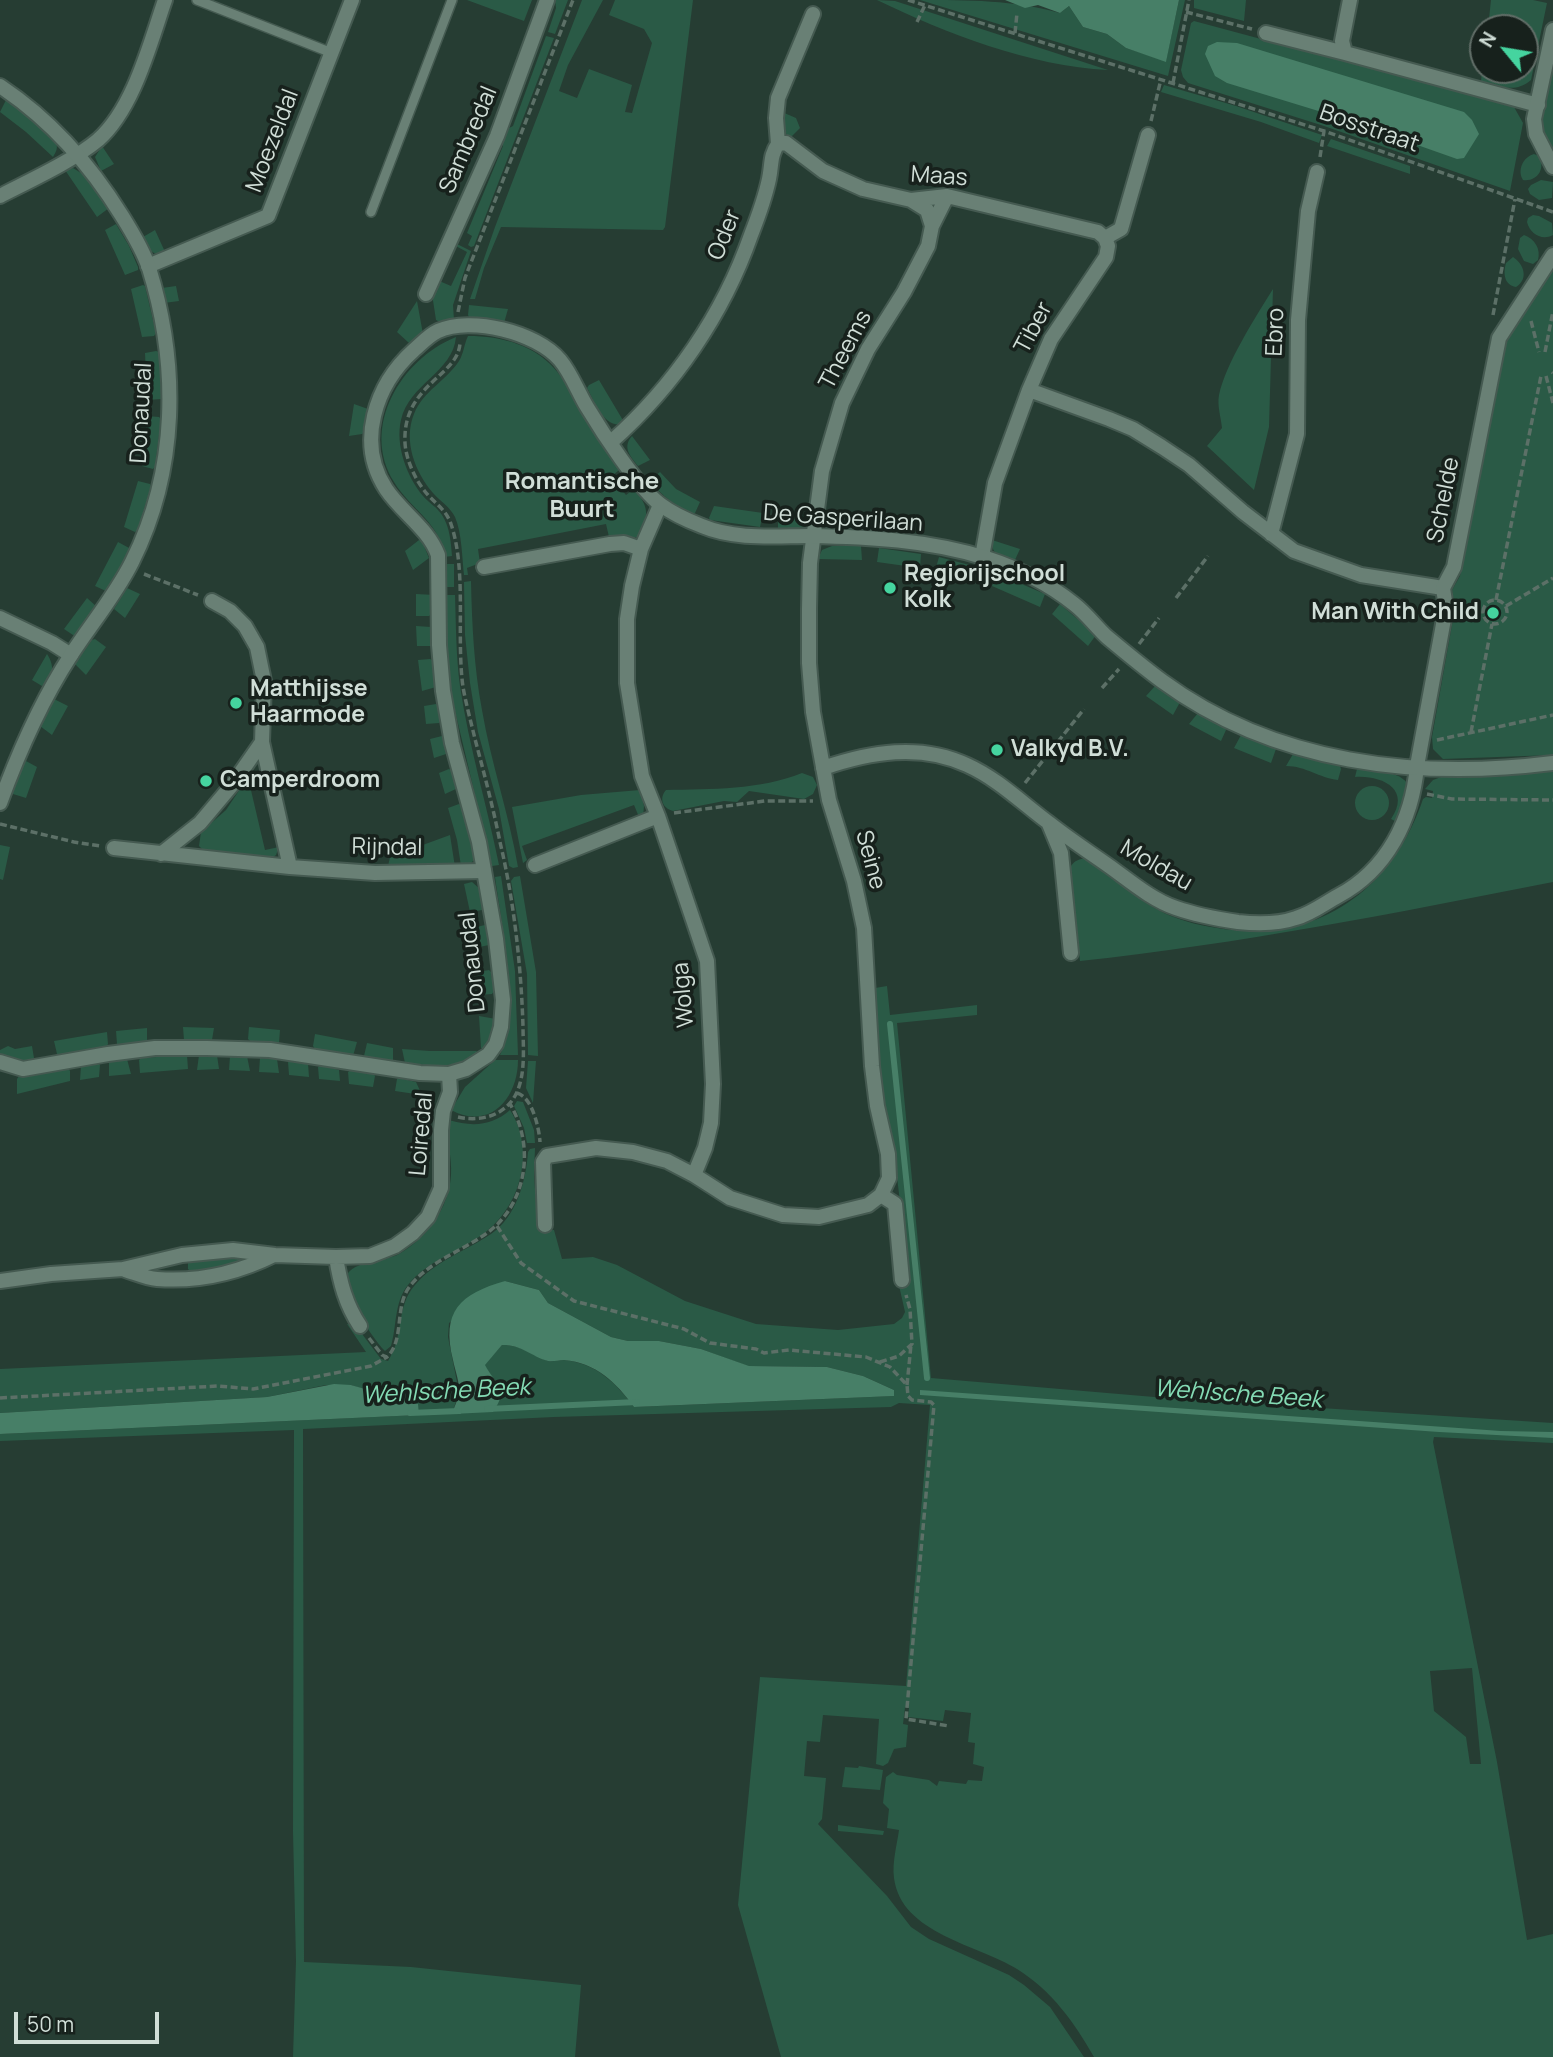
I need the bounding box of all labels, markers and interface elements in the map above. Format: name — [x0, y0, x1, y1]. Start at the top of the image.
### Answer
north arrow — [1469, 14, 1539, 84]
text: N — [1473, 27, 1502, 52]
street label: Sambredal — [434, 82, 504, 198]
street label: Moezeldal — [241, 86, 305, 196]
street label: Bosstraat — [1316, 99, 1422, 159]
street label: Maas — [910, 161, 968, 193]
street label: Oder — [702, 206, 748, 264]
street label: Tiber — [1009, 297, 1059, 359]
street label: Theems — [814, 306, 878, 394]
street label: Ebro — [1261, 307, 1291, 357]
street label: Donaudal — [126, 362, 158, 464]
street label: Schelde — [1422, 455, 1466, 545]
district label: Romantische Buurt — [505, 468, 659, 524]
street label: De Gasperilaan — [762, 500, 924, 538]
place label: Regiorijschool Kolk — [904, 561, 1065, 615]
marker: Regiorijschool Kolk — [882, 580, 898, 596]
place label: Man With Child — [1311, 599, 1479, 627]
marker: Man With Child — [1485, 605, 1501, 621]
place label: Matthijsse Haarmode — [250, 676, 368, 730]
marker: Matthijsse Haarmode — [228, 695, 244, 711]
place label: Valkyd B.V. — [1011, 736, 1129, 764]
marker: Valkyd B.V. — [989, 742, 1005, 758]
place label: Camperdroom — [220, 767, 380, 795]
marker: Camperdroom — [198, 773, 214, 789]
street label: Seine — [849, 827, 891, 893]
street label: Rijndal — [351, 834, 423, 862]
street label: Moldau — [1115, 834, 1197, 898]
street label: Donaudal — [454, 910, 492, 1014]
street label: Wolga — [667, 961, 701, 1029]
street label: Loiredal — [405, 1091, 439, 1177]
water label: Wehlsche Beek — [361, 1373, 531, 1411]
water label: Wehlsche Beek — [1153, 1375, 1323, 1415]
scale bar — [18, 1997, 163, 2041]
text: 50 m — [27, 2010, 74, 2038]

